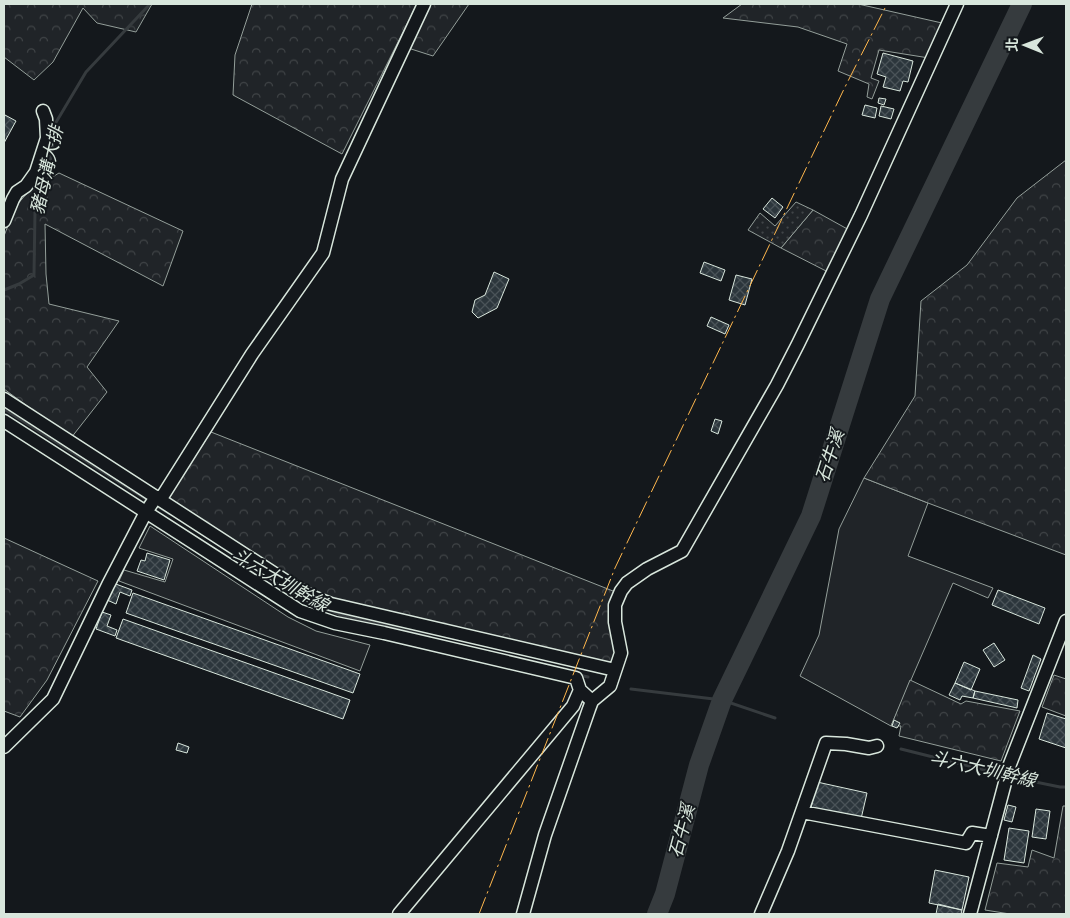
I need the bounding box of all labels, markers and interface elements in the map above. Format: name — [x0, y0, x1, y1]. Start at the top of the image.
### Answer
north arrow — [1000, 20, 1050, 70]
text: 北 — [1003, 38, 1021, 52]
water label: 豬母溝大排 — [24, 121, 69, 217]
water label: 石牛溪 — [809, 423, 851, 485]
water label: 斗六大圳幹線 — [227, 542, 335, 618]
water label: 斗六大圳幹線 — [928, 744, 1040, 793]
water label: 石牛溪 — [662, 799, 701, 860]

